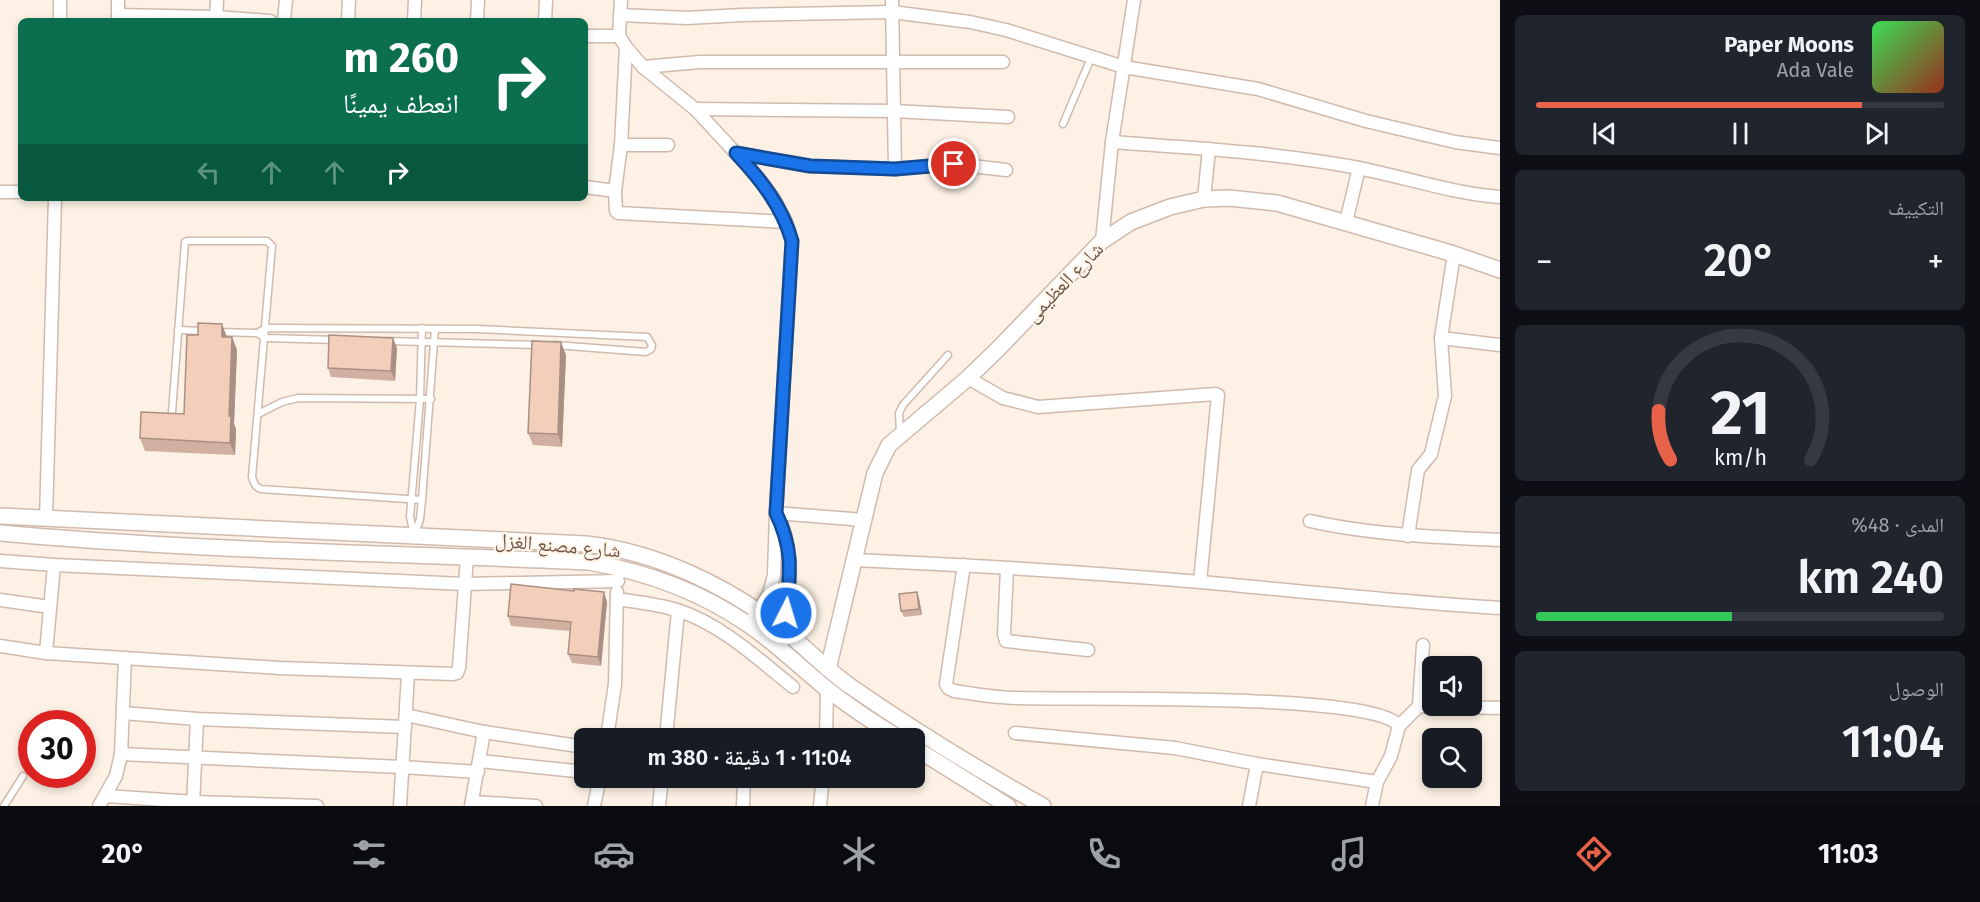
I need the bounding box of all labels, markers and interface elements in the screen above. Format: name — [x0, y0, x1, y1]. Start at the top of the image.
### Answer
text: Paper Moons — [1724, 31, 1854, 58]
text: 260 m — [344, 33, 459, 83]
icon: right — [480, 42, 558, 120]
text: Ada Vale — [1777, 58, 1854, 82]
text: انعطف يمينًا — [343, 88, 459, 120]
icon: previous — [1588, 117, 1621, 150]
icon: pause — [1724, 117, 1757, 150]
icon: next — [1860, 117, 1893, 150]
pin — [928, 138, 979, 189]
icon: arrive — [937, 147, 970, 180]
icon: left — [192, 156, 225, 189]
icon: ahead — [255, 156, 288, 189]
icon: ahead — [318, 156, 351, 189]
icon: right — [381, 156, 414, 189]
text: التكييف — [1888, 196, 1944, 220]
text: 20° — [1704, 234, 1776, 288]
street label: شارع العظيمى — [1020, 237, 1109, 328]
text: − — [1536, 242, 1553, 282]
text: + — [1928, 242, 1944, 282]
text: 21 — [1710, 376, 1770, 451]
text: km/h — [1713, 445, 1767, 471]
text: المدى · 48% — [1851, 513, 1944, 537]
street label: شارع مصنع الغزل — [494, 528, 622, 563]
text: 240 km — [1798, 551, 1944, 605]
position arrow — [754, 581, 818, 645]
map controls — [1422, 656, 1482, 788]
button: sound — [1422, 656, 1482, 716]
text: الوصول — [1889, 677, 1944, 701]
speed limit sign: 30 — [18, 710, 96, 788]
text: 11:04 — [1842, 715, 1944, 769]
button: search — [1422, 728, 1482, 788]
text: 11:04 · 1 دقيقة · 380 m — [648, 744, 851, 771]
icon: filters — [348, 833, 390, 875]
icon: car — [593, 833, 635, 875]
icon: climate — [838, 833, 880, 875]
icon: phone — [1083, 833, 1125, 875]
icon: music — [1328, 833, 1370, 875]
icon: directions — [1573, 833, 1615, 875]
text: 20° — [102, 838, 145, 870]
text: 11:03 — [1818, 838, 1879, 870]

